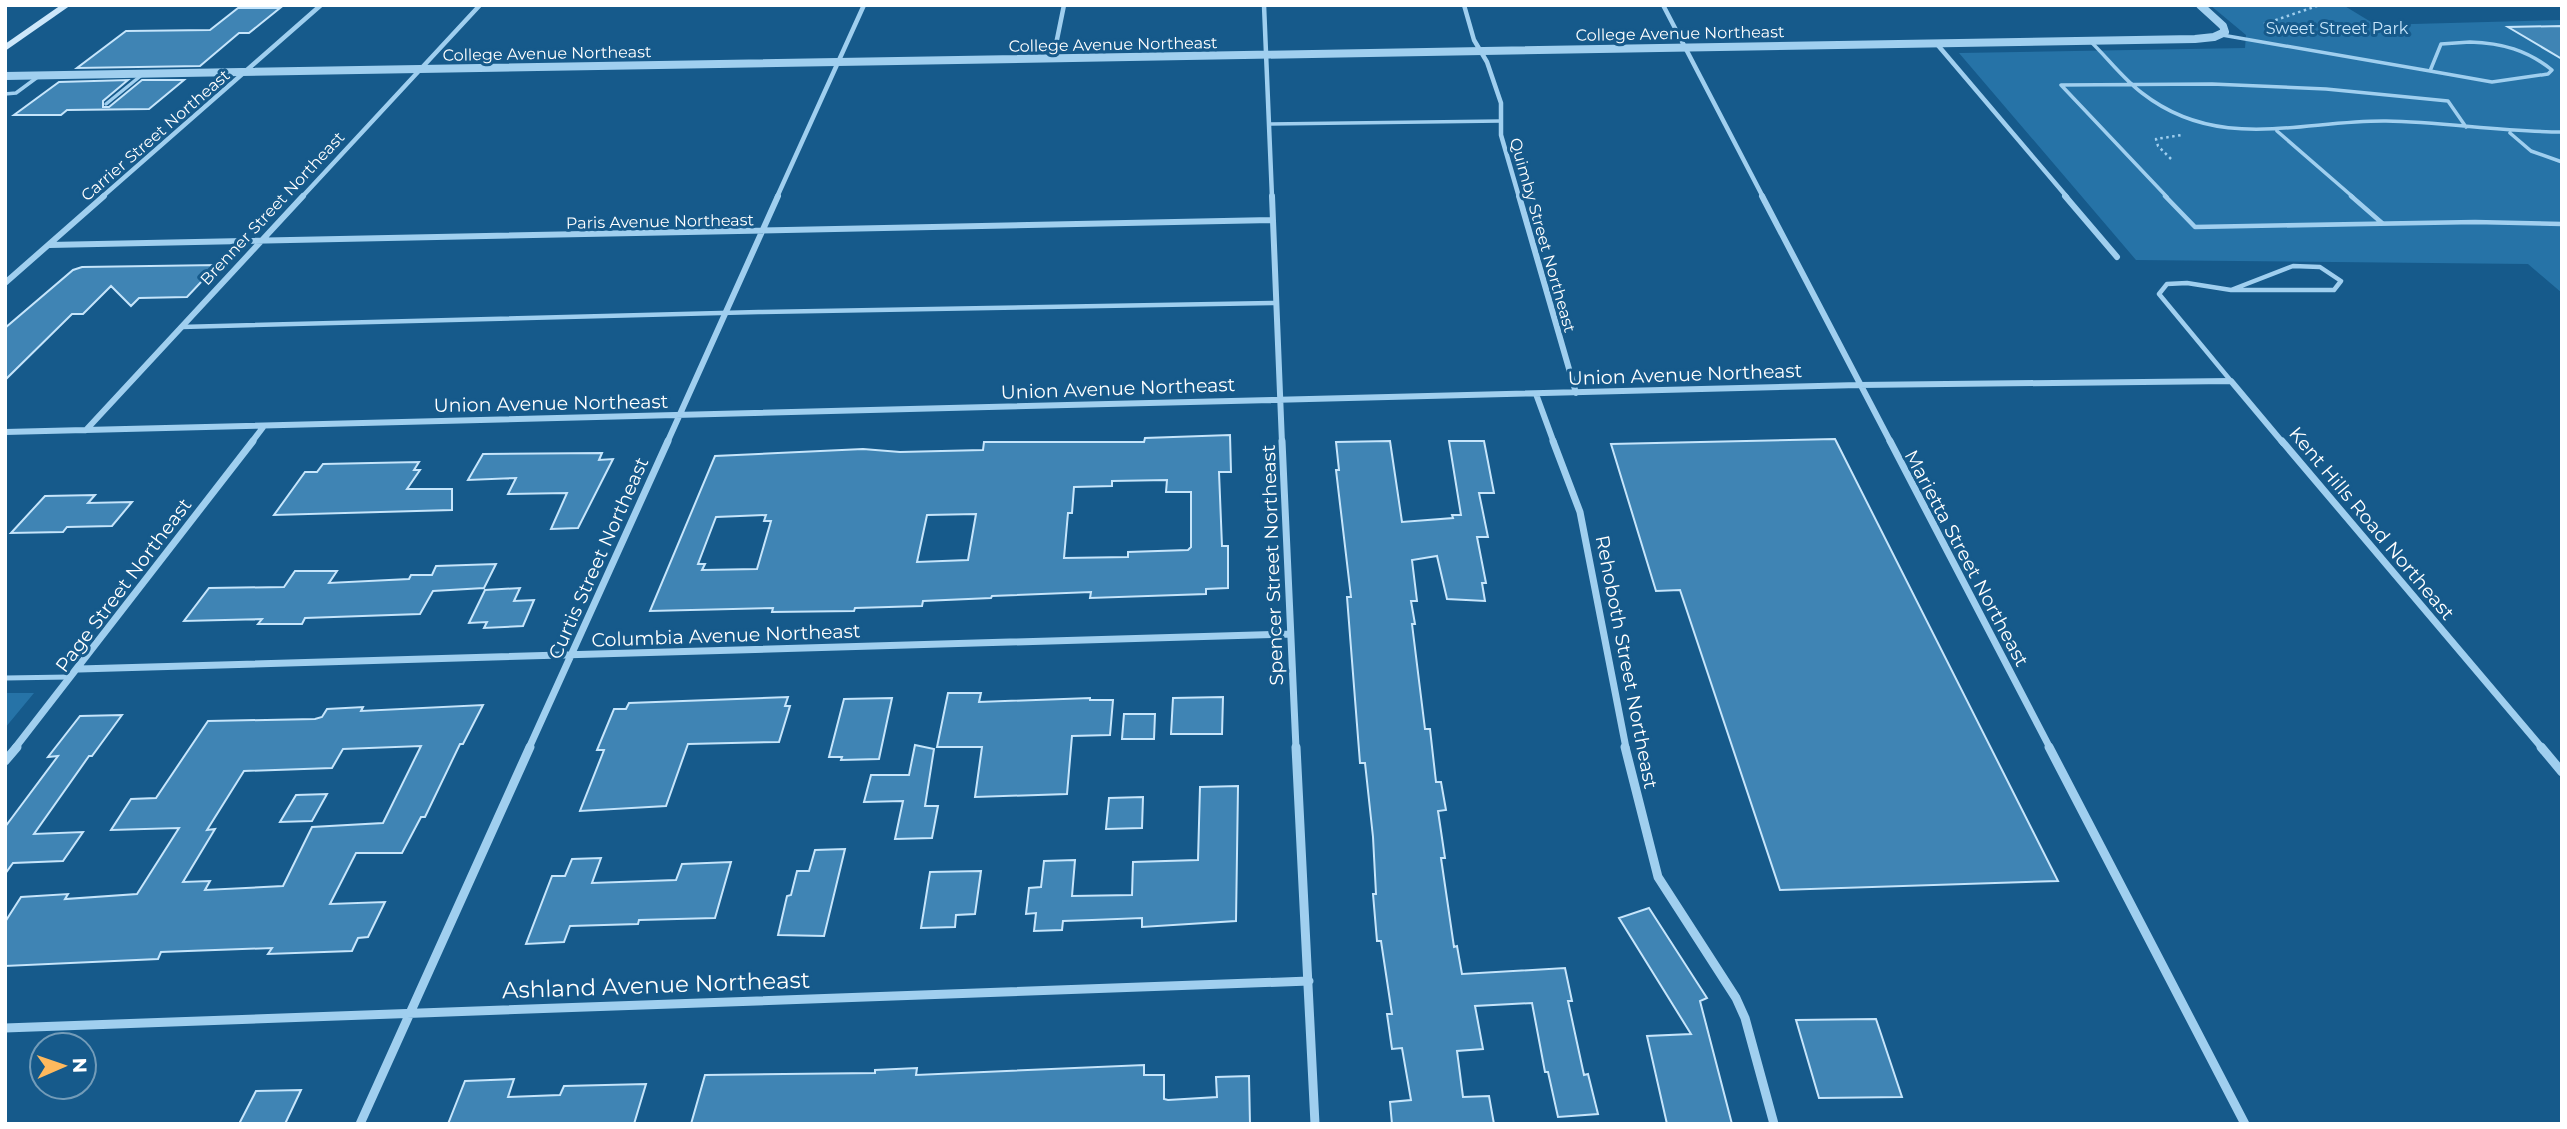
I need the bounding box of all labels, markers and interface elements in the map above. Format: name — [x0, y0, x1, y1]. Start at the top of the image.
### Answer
park label: Sweet Street Park — [2266, 19, 2409, 38]
street label: College Avenue Northeast — [1575, 22, 1785, 45]
street label: College Avenue Northeast — [1008, 33, 1218, 56]
street label: College Avenue Northeast — [442, 42, 652, 65]
street label: Carrier Street Northeast — [77, 65, 234, 205]
street label: Brenner Street Northeast — [196, 127, 349, 289]
street label: Quimby Street Northeast — [1506, 136, 1580, 335]
street label: Paris Avenue Northeast — [566, 210, 755, 233]
street label: Union Avenue Northeast — [1567, 359, 1803, 390]
street label: Union Avenue Northeast — [1000, 373, 1236, 404]
street label: Union Avenue Northeast — [434, 390, 669, 417]
street label: Kent Hills Road Northeast — [2284, 422, 2459, 625]
street label: Spencer Street Northeast — [1257, 444, 1288, 686]
street label: Marietta Street Northeast — [1900, 446, 2034, 671]
street label: Curtis Street Northeast — [544, 453, 654, 663]
street label: Page Street Northeast — [51, 494, 196, 677]
street label: Rehoboth Street Northeast — [1591, 533, 1662, 791]
street label: Columbia Avenue Northeast — [591, 619, 861, 652]
street label: Ashland Avenue Northeast — [502, 966, 810, 1004]
north arrow — [28, 1031, 98, 1101]
text: N — [68, 1057, 91, 1074]

